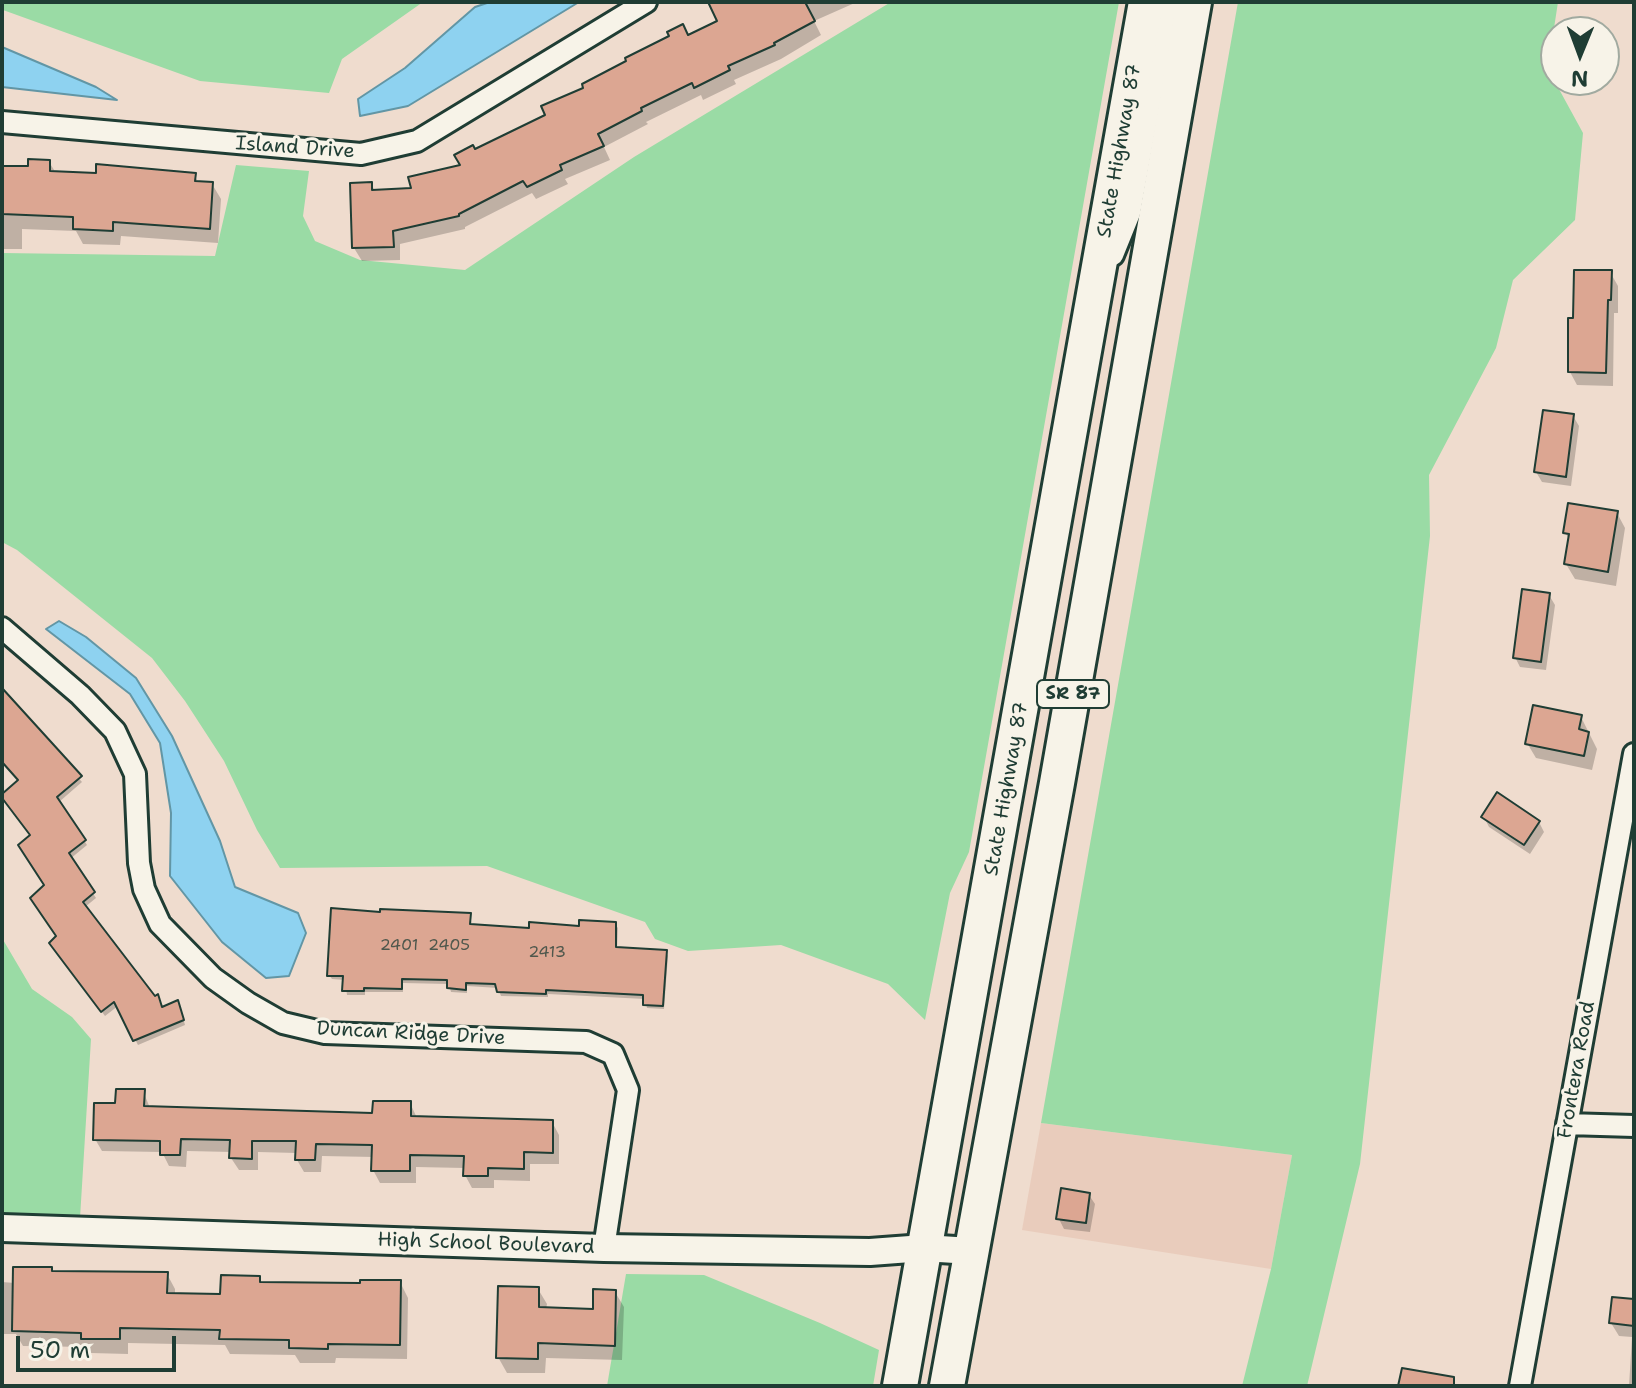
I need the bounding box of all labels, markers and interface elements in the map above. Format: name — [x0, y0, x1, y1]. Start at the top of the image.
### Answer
north arrow — [1540, 16, 1620, 96]
street label: State Highway 87 — [1093, 62, 1147, 240]
text: N — [1571, 64, 1589, 93]
street label: Island Drive — [235, 132, 355, 164]
road number: SR 87 — [1037, 680, 1109, 708]
street label: State Highway 87 — [980, 700, 1034, 878]
house number: 2401 — [380, 936, 418, 956]
house number: 2405 — [428, 936, 470, 956]
house number: 2413 — [528, 943, 566, 963]
street label: Frontera Road — [1553, 999, 1601, 1141]
street label: Duncan Ridge Drive — [316, 1017, 506, 1051]
street label: High School Boulevard — [377, 1228, 595, 1260]
scale bar — [20, 1320, 180, 1370]
text: 50 m — [30, 1334, 90, 1366]

